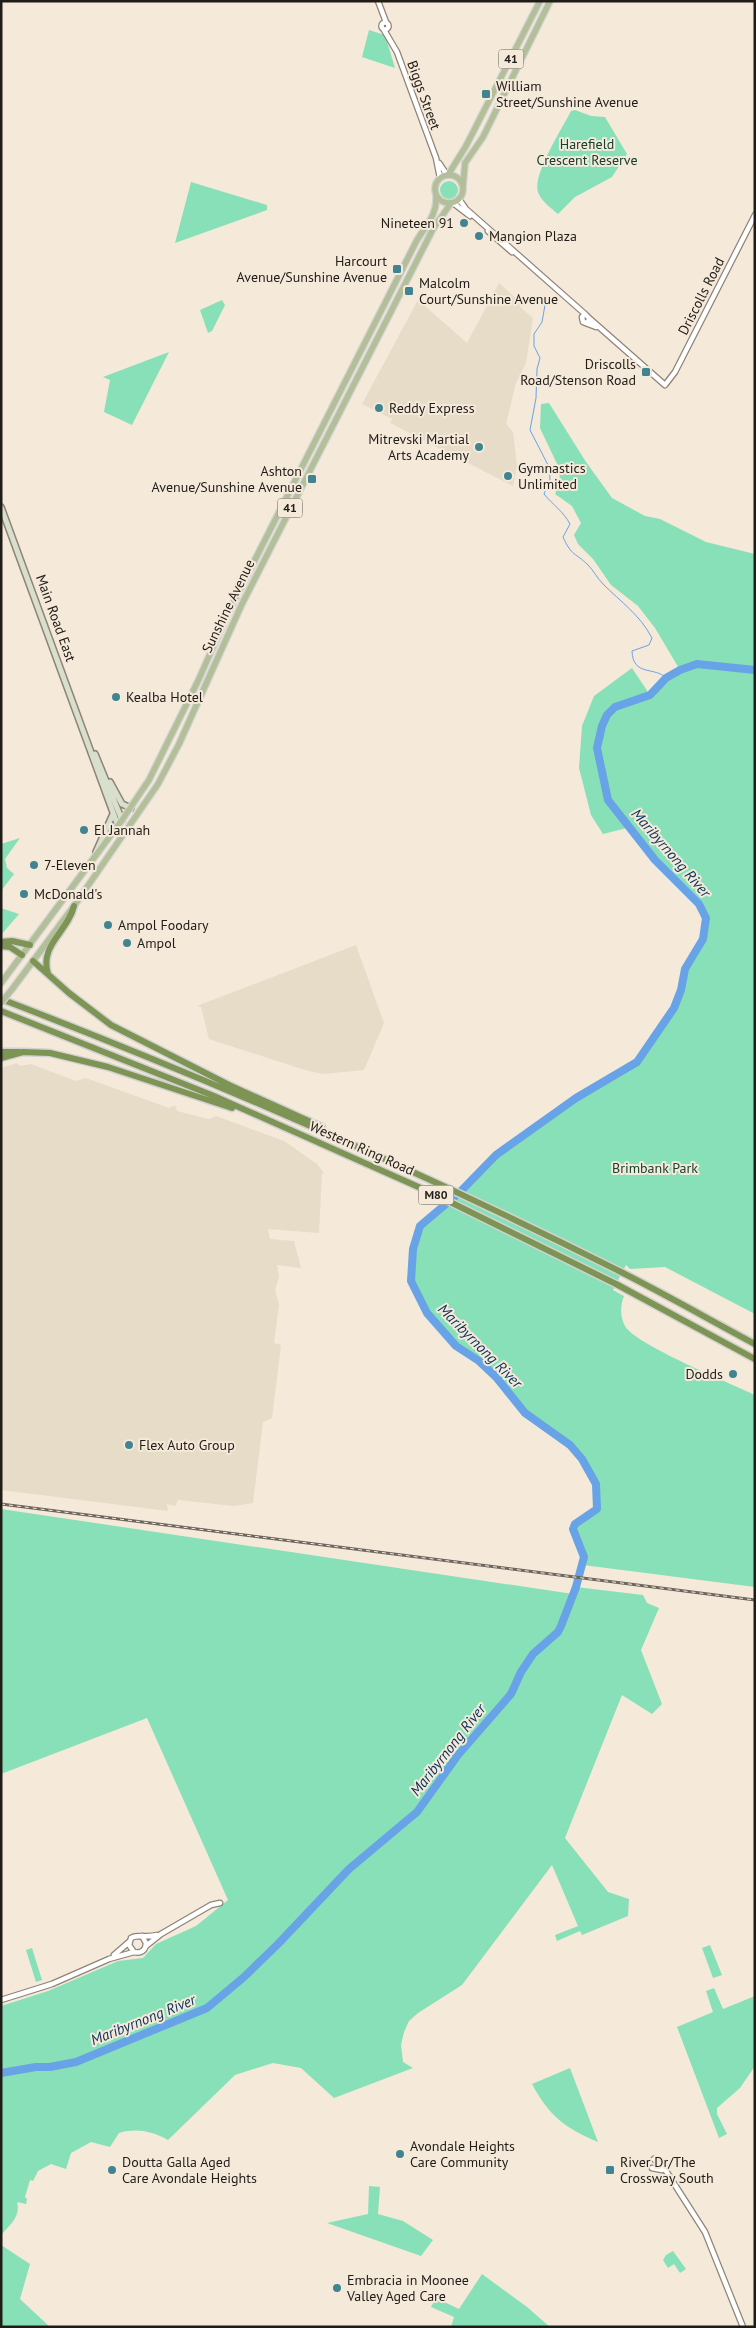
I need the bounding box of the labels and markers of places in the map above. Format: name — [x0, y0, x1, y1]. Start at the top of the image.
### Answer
place label: William Street/Sunshine Avenue — [496, 77, 638, 111]
marker: William Street/Sunshine Avenue — [480, 88, 492, 100]
place label: Nineteen 91 — [381, 214, 454, 232]
marker: Nineteen 91 — [458, 217, 470, 229]
place label: Mangion Plaza — [489, 227, 577, 245]
marker: Mangion Plaza — [473, 230, 485, 242]
place label: Harcourt Avenue/Sunshine Avenue — [237, 252, 387, 286]
marker: Harcourt Avenue/Sunshine Avenue — [391, 263, 403, 275]
place label: Malcolm Court/Sunshine Avenue — [419, 274, 558, 308]
marker: Malcolm Court/Sunshine Avenue — [403, 285, 415, 297]
place label: Driscolls Road/Stenson Road — [520, 355, 636, 389]
marker: Driscolls Road/Stenson Road — [640, 366, 652, 378]
place label: Reddy Express — [389, 399, 475, 417]
marker: Reddy Express — [373, 402, 385, 414]
place label: Mitrevski Martial Arts Academy — [368, 430, 469, 464]
marker: Mitrevski Martial Arts Academy — [473, 441, 485, 453]
place label: Gymnastics Unlimited — [518, 459, 586, 493]
place label: Ashton Avenue/Sunshine Avenue — [152, 462, 302, 496]
marker: Gymnastics Unlimited — [502, 470, 514, 482]
marker: Ashton Avenue/Sunshine Avenue — [306, 473, 318, 485]
place label: Kealba Hotel — [126, 688, 203, 706]
marker: Kealba Hotel — [110, 691, 122, 703]
place label: El Jannah — [94, 821, 150, 839]
marker: El Jannah — [78, 824, 90, 836]
place label: 7-Eleven — [44, 856, 96, 874]
marker: 7-Eleven — [28, 859, 40, 871]
place label: McDonald's — [34, 885, 102, 903]
marker: McDonald's — [18, 888, 30, 900]
place label: Ampol Foodary — [118, 916, 209, 934]
marker: Ampol Foodary — [102, 919, 114, 931]
place label: Ampol — [137, 934, 176, 952]
marker: Ampol — [121, 937, 133, 949]
place label: Dodds — [685, 1365, 723, 1383]
marker: Dodds — [727, 1368, 739, 1380]
place label: Flex Auto Group — [139, 1436, 235, 1454]
marker: Flex Auto Group — [123, 1439, 135, 1451]
place label: Avondale Heights Care Community — [410, 2137, 515, 2171]
marker: Avondale Heights Care Community — [394, 2148, 406, 2160]
place label: Doutta Galla Aged Care Avondale Heights — [122, 2153, 257, 2187]
place label: River Dr/The Crossway South — [620, 2153, 714, 2187]
marker: Doutta Galla Aged Care Avondale Heights — [106, 2164, 118, 2176]
marker: River Dr/The Crossway South — [604, 2164, 616, 2176]
place label: Embracia in Moonee Valley Aged Care — [346, 2271, 469, 2305]
marker: Embracia in Moonee Valley Aged Care — [331, 2282, 343, 2294]

